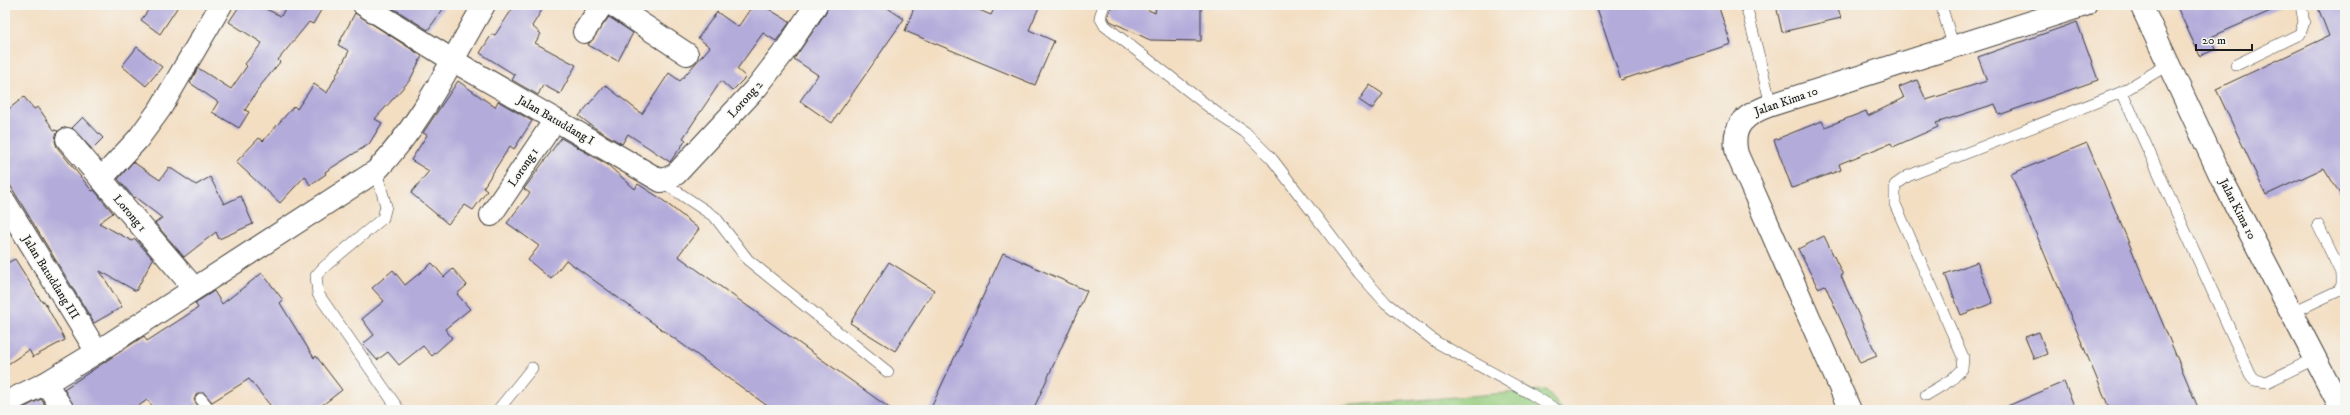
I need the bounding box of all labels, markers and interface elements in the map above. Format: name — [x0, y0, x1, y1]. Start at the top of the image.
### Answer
scale bar — [2196, 26, 2252, 52]
text: 20 m — [2202, 33, 2226, 48]
street label: Lorong 2 — [725, 77, 766, 121]
street label: Jalan Kima 10 — [1751, 84, 1820, 120]
street label: Jalan Batuddang I — [514, 92, 597, 149]
street label: Lorong 1 — [505, 145, 542, 190]
street label: Jalan Kima 10 — [2215, 175, 2259, 242]
street label: Lorong 1 — [110, 192, 149, 235]
street label: Jalan Batuddang III — [18, 232, 82, 322]

